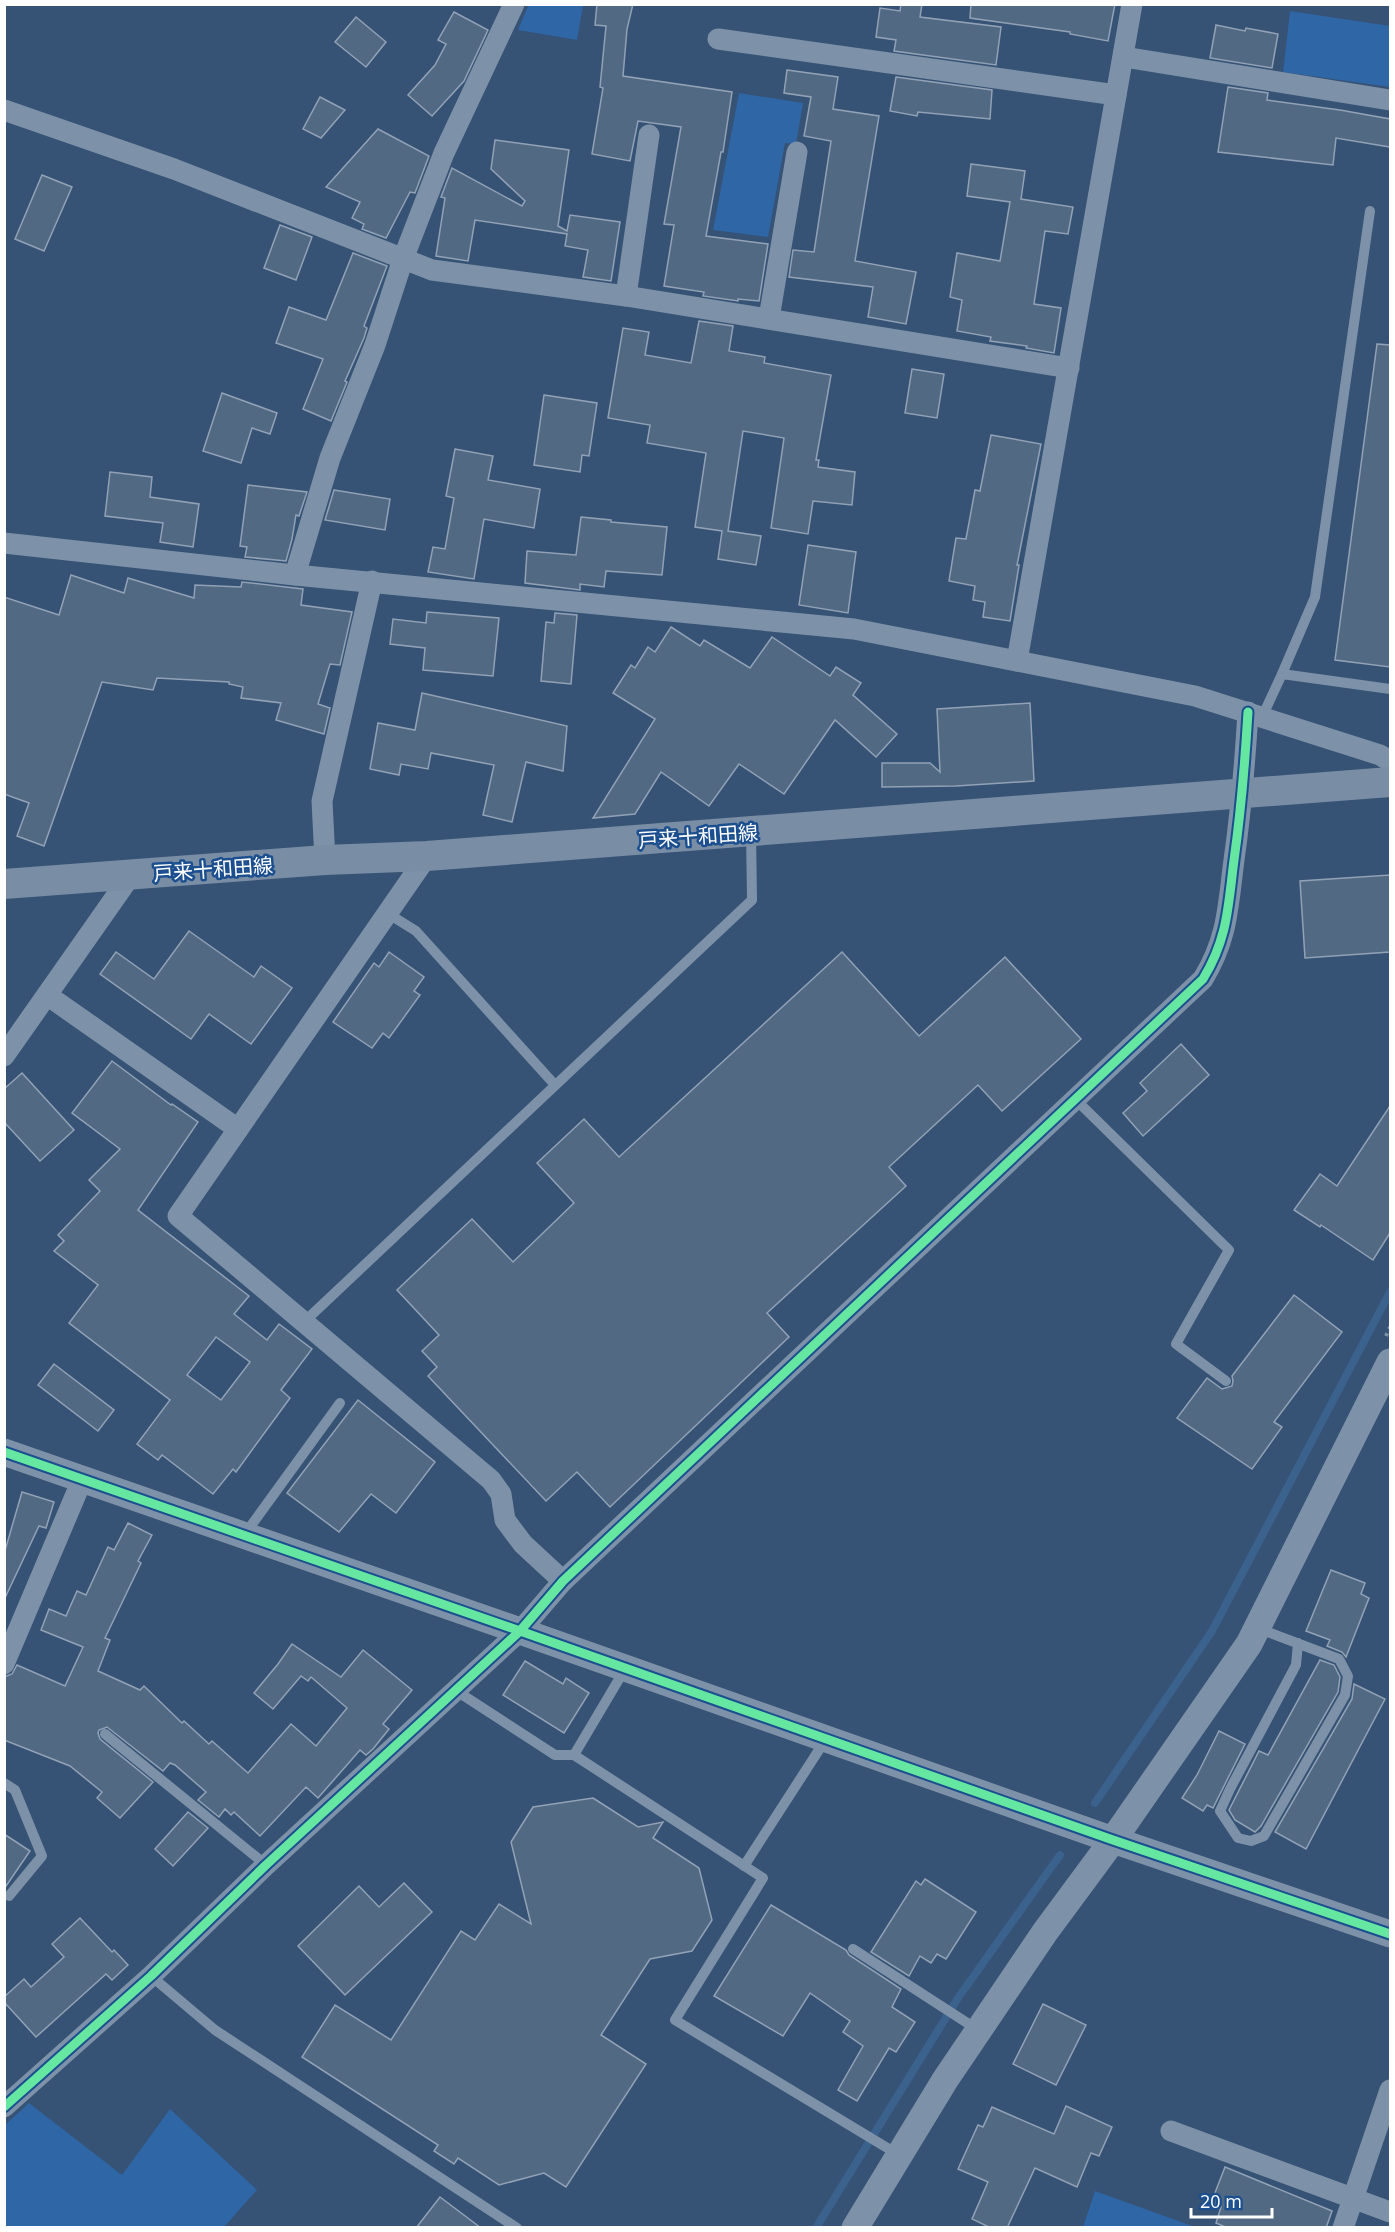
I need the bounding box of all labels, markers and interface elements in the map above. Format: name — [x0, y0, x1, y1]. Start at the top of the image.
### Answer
street label: 戸来十和田線 — [637, 818, 759, 854]
street label: 戸来十和田線 — [152, 851, 274, 887]
scale bar — [1191, 2181, 1272, 2219]
text: 20 m — [1200, 2189, 1242, 2213]

